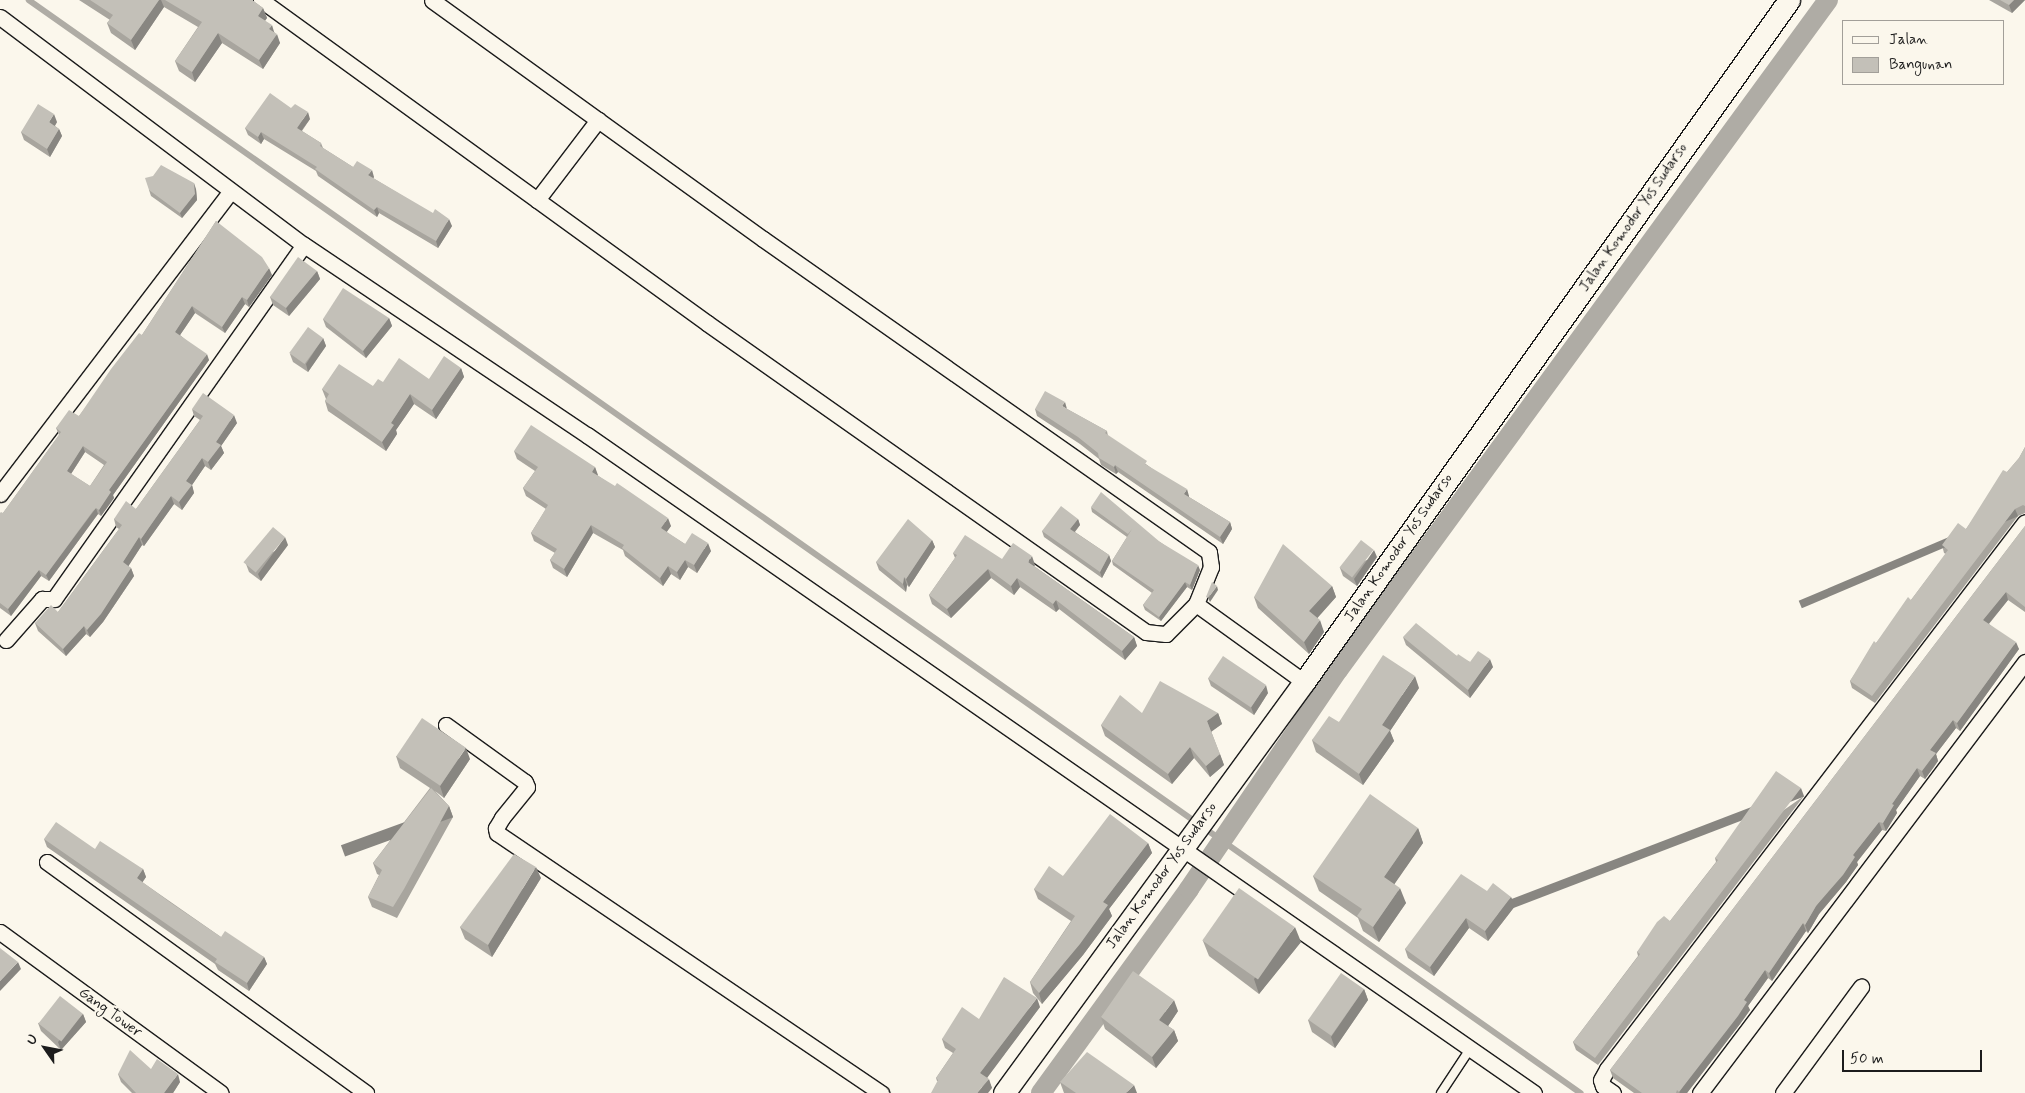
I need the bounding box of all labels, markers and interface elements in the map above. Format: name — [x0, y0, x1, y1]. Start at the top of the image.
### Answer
legend — [1842, 20, 2005, 85]
text: Jalan — [1889, 30, 1928, 50]
text: Bangunan — [1889, 55, 1952, 75]
street label: Jalan Komodor Yos Sudarso — [1575, 139, 1693, 297]
street label: Jalan Komodor Yos Sudarso — [1340, 469, 1458, 627]
street label: Jalan Komodor Yos Sudarso — [1102, 798, 1222, 954]
street label: Gang Tower — [75, 984, 145, 1042]
north arrow — [20, 1023, 70, 1073]
text: U — [22, 1031, 42, 1049]
scale bar — [1845, 1040, 1985, 1072]
text: 50 m — [1850, 1049, 1884, 1069]

